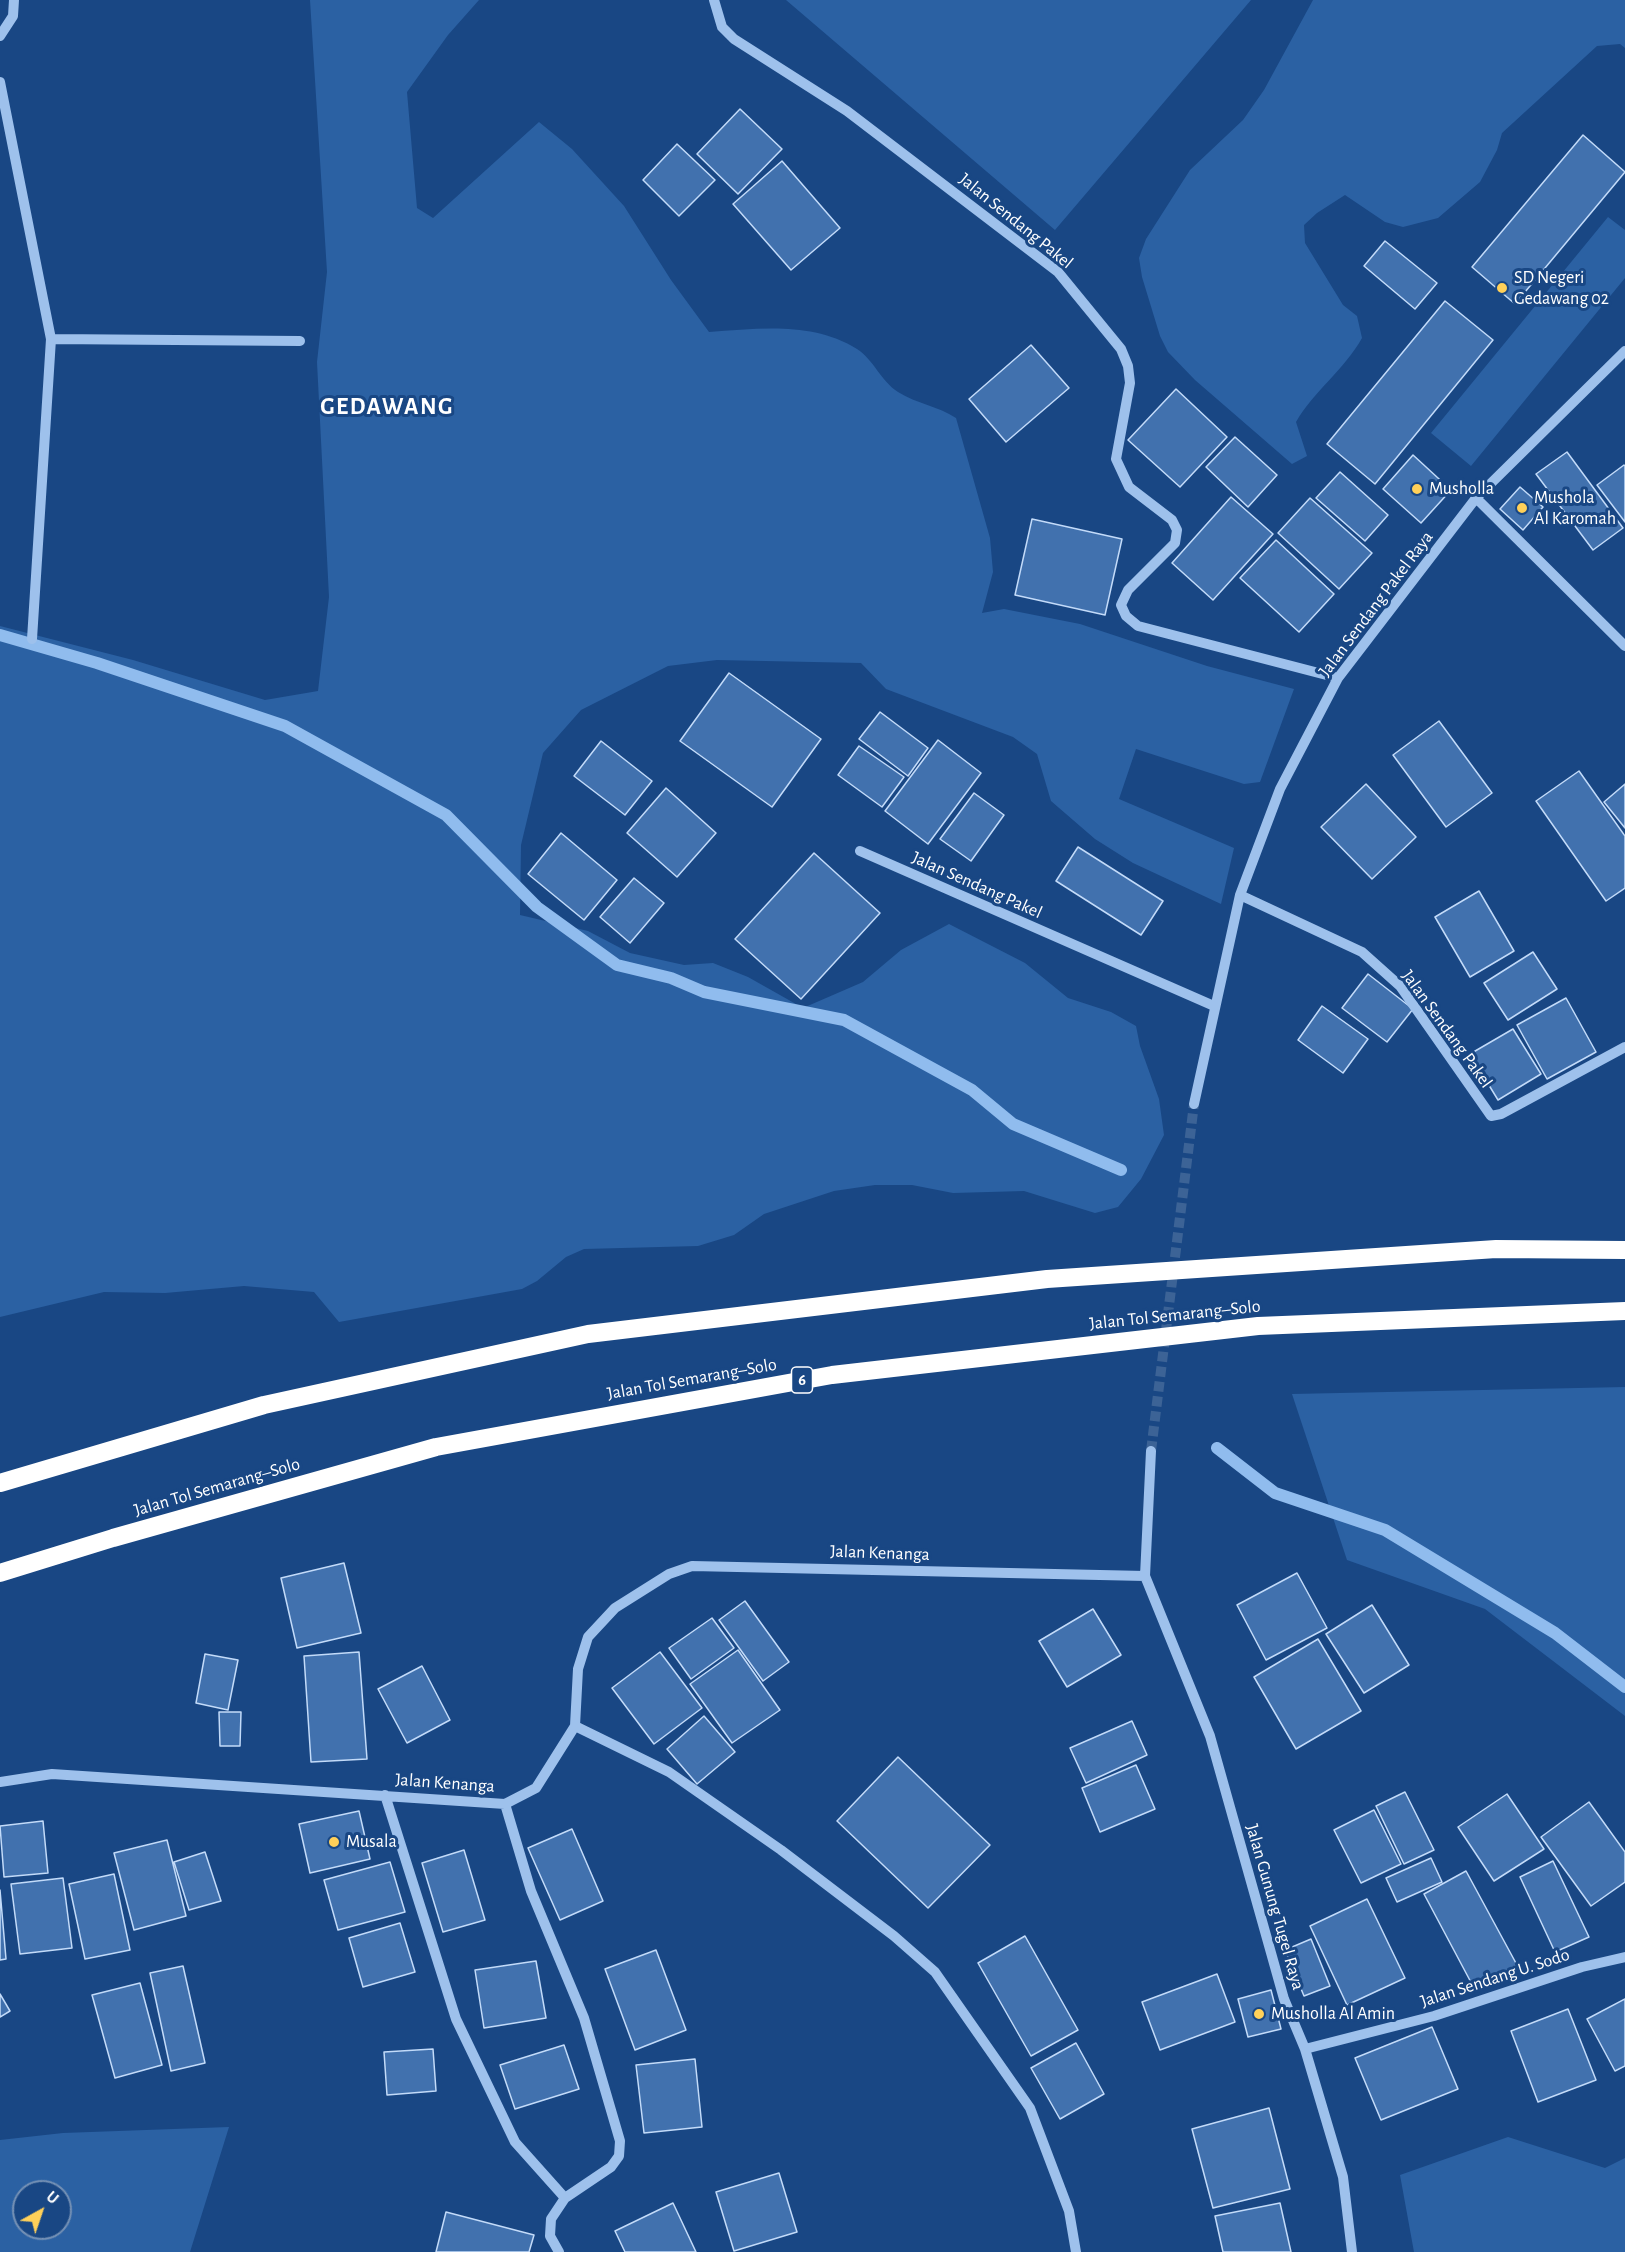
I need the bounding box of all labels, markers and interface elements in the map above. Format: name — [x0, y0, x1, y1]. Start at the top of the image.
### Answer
street label: Jalan Sendang Pakel — [955, 168, 1077, 274]
place label: SD Negeri Gedawang 02 — [1514, 267, 1609, 310]
marker: SD Negeri Gedawang 02 — [1495, 281, 1509, 295]
district label: GEDAWANG — [320, 393, 454, 421]
place label: Musholla — [1429, 478, 1494, 500]
marker: Musholla — [1410, 482, 1424, 496]
place label: Mushola Al Karomah — [1534, 487, 1616, 530]
marker: Mushola Al Karomah — [1515, 501, 1529, 515]
street label: Jalan Sendang Pakel Raya — [1314, 527, 1438, 681]
street label: Jalan Sendang Pakel — [908, 847, 1046, 923]
street label: Jalan Sendang Pakel — [1397, 966, 1497, 1092]
street label: Jalan Tol Semarang–Solo — [1088, 1295, 1262, 1335]
street label: Jalan Tol Semarang–Solo — [605, 1353, 779, 1405]
road number: 6 — [792, 1367, 812, 1393]
street label: Jalan Tol Semarang–Solo — [131, 1453, 303, 1521]
street label: Jalan Kenanga — [830, 1540, 930, 1566]
street label: Jalan Kenanga — [395, 1769, 495, 1797]
street label: Jalan Gunung Tugel Raya — [1241, 1821, 1309, 1993]
place label: Musala — [346, 1831, 397, 1853]
marker: Musala — [327, 1835, 341, 1849]
street label: Jalan Sendang U. Sodo — [1418, 1944, 1572, 2012]
place label: Musholla Al Amin — [1271, 2003, 1395, 2025]
marker: Musholla Al Amin — [1252, 2007, 1266, 2021]
north arrow — [12, 2180, 72, 2240]
text: U — [43, 2188, 61, 2207]

